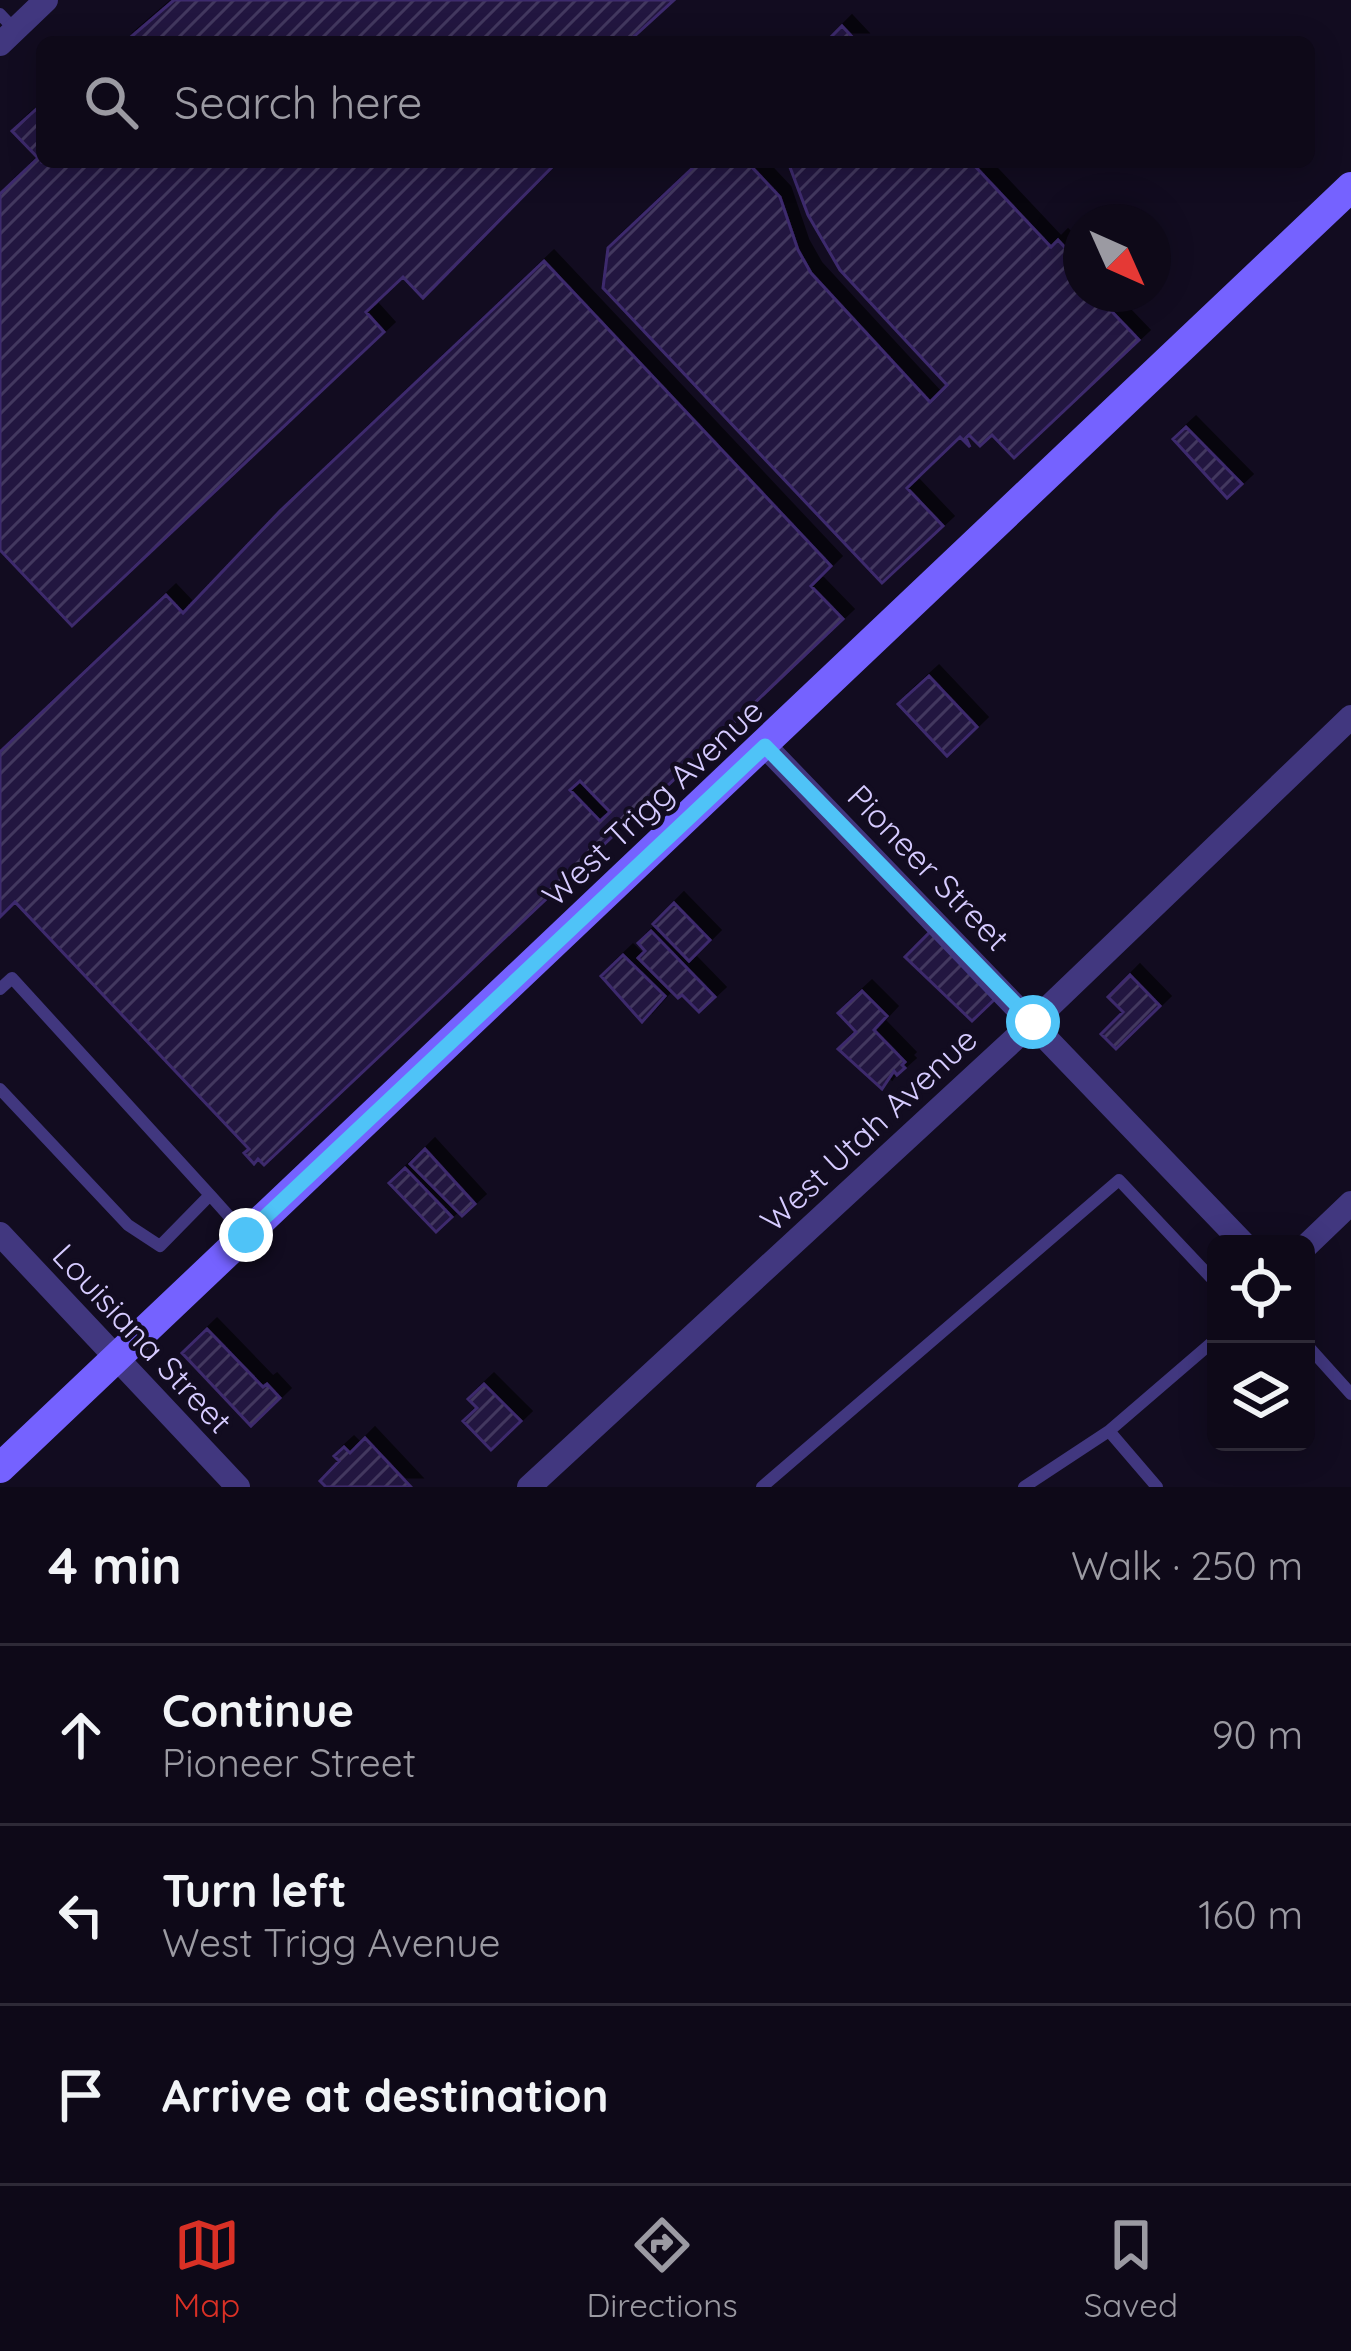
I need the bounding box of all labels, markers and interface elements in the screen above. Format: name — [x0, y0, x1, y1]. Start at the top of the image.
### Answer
search box — [36, 36, 1315, 168]
icon: search — [78, 69, 144, 135]
text: Search here — [174, 74, 422, 130]
north arrow — [1063, 204, 1171, 312]
street label: West Trigg Avenue — [533, 689, 771, 915]
street label: Pioneer Street — [840, 775, 1018, 959]
route start — [1006, 995, 1060, 1049]
street label: West Utah Avenue — [751, 1018, 985, 1240]
route end — [219, 1208, 273, 1262]
street label: Louisiana Street — [45, 1235, 241, 1441]
map controls — [1207, 1235, 1315, 1451]
button: locate — [1207, 1235, 1315, 1343]
button: layers — [1207, 1343, 1315, 1451]
text: 4 min — [48, 1533, 182, 1597]
text: Walk · 250 m — [1071, 1541, 1303, 1590]
text: Continue — [162, 1682, 354, 1738]
icon: ahead — [48, 1702, 114, 1768]
text: 90 m — [1212, 1710, 1303, 1759]
text: Pioneer Street — [162, 1738, 416, 1787]
text: Turn left — [162, 1862, 347, 1918]
icon: left — [48, 1882, 114, 1948]
text: 160 m — [1198, 1890, 1303, 1939]
text: West Trigg Avenue — [162, 1918, 501, 1967]
icon: arrive — [48, 2062, 114, 2128]
text: Arrive at destination — [162, 2067, 608, 2123]
tab: Map — [173, 2212, 240, 2325]
tab: Directions — [586, 2212, 738, 2325]
tab: Saved — [1084, 2212, 1178, 2325]

